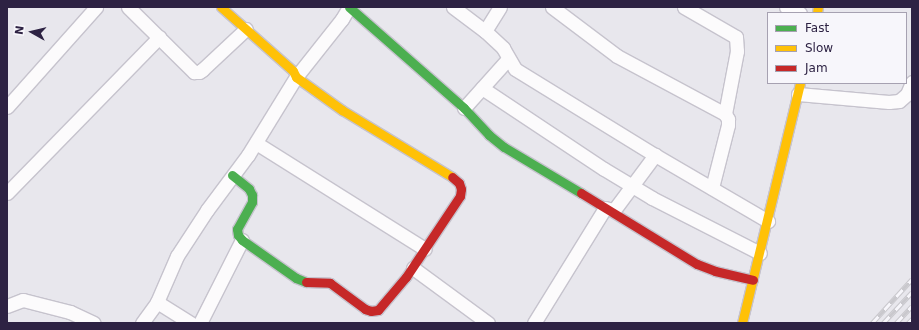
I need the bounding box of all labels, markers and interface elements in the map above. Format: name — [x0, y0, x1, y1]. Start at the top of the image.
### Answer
north arrow — [12, 12, 52, 52]
legend — [767, 12, 907, 84]
text: Fast — [805, 21, 829, 35]
text: N — [13, 25, 27, 36]
text: Slow — [805, 41, 833, 55]
text: Jam — [805, 61, 828, 75]

